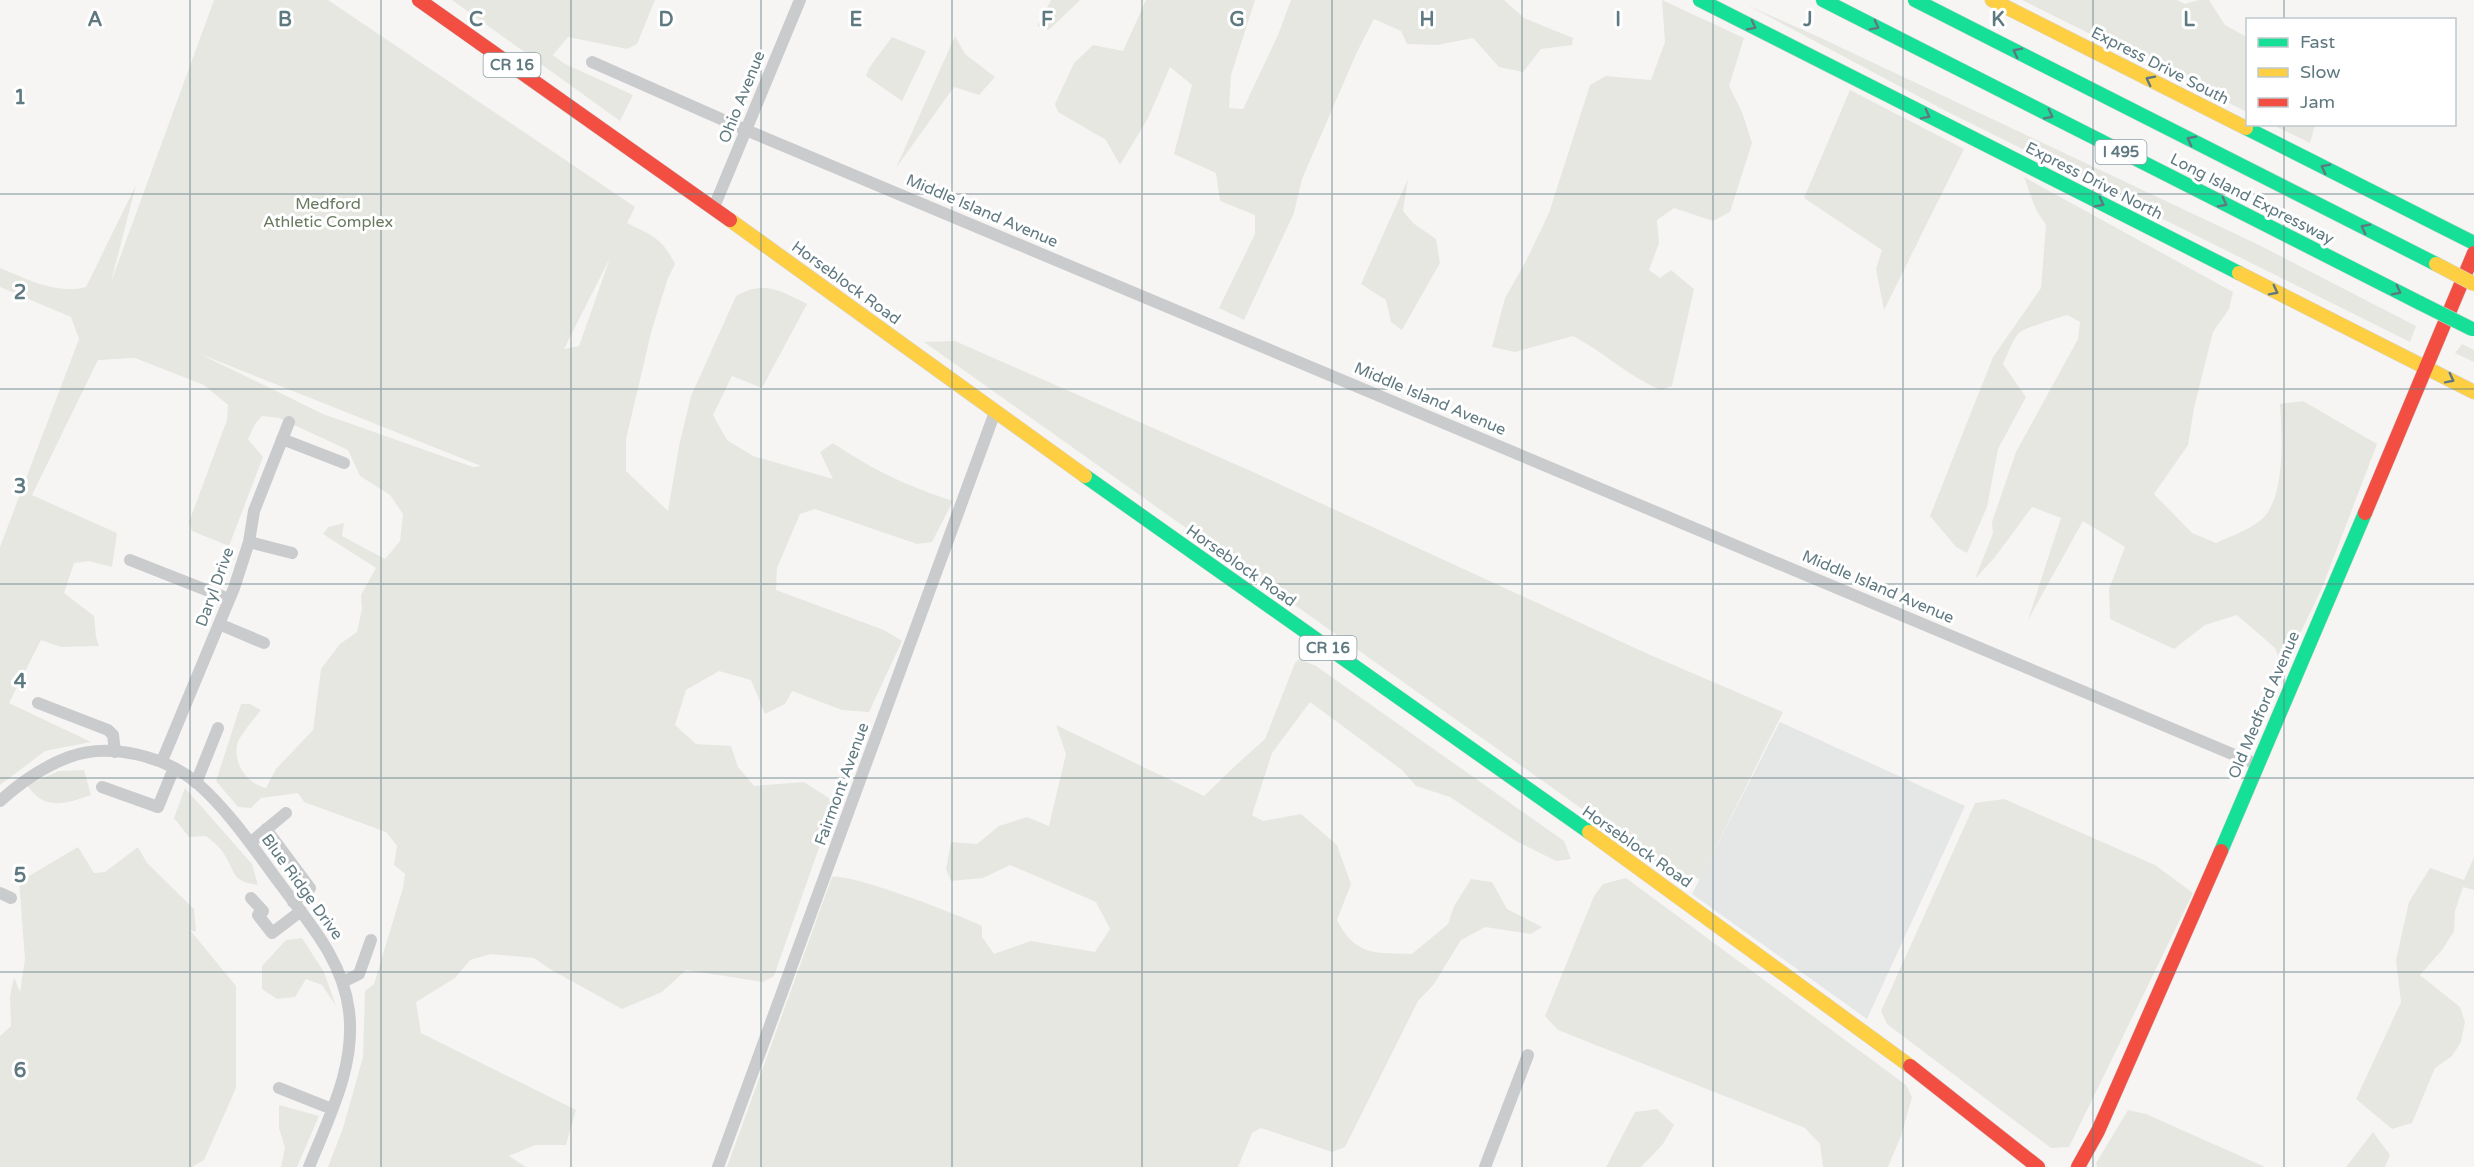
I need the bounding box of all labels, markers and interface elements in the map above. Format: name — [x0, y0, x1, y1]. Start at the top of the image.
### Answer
text: A — [88, 8, 103, 32]
text: B — [278, 8, 292, 32]
text: C — [469, 8, 483, 32]
text: D — [658, 8, 674, 32]
text: E — [850, 8, 863, 32]
text: F — [1041, 8, 1053, 32]
text: G — [1229, 8, 1245, 32]
text: H — [1419, 8, 1435, 32]
text: I — [1615, 8, 1621, 32]
text: J — [1802, 8, 1813, 32]
text: K — [1991, 8, 2005, 32]
text: L — [2183, 8, 2195, 32]
legend — [2246, 18, 2456, 126]
one-way arrow — [1746, 19, 1757, 31]
one-way arrow — [1869, 19, 1880, 31]
street label: Express Drive South — [2088, 23, 2232, 109]
text: Fast — [2300, 31, 2335, 53]
street label: Ohio Avenue — [714, 48, 770, 146]
one-way arrow — [2013, 48, 2024, 59]
road number: CR 16 — [484, 53, 540, 77]
text: Slow — [2300, 61, 2341, 83]
one-way arrow — [2146, 76, 2157, 87]
text: 1 — [14, 86, 26, 110]
text: Jam — [2300, 91, 2335, 113]
one-way arrow — [1920, 107, 1931, 119]
one-way arrow — [2042, 108, 2053, 119]
one-way arrow — [2187, 136, 2197, 147]
street label: Express Drive North — [2022, 138, 2166, 224]
road number: I 495 — [2096, 140, 2146, 164]
street label: Long Island Expressway — [2167, 149, 2338, 249]
one-way arrow — [2320, 164, 2331, 175]
street label: Middle Island Avenue — [903, 170, 1061, 252]
park label: Medford Athletic Complex — [263, 194, 393, 232]
one-way arrow — [2094, 195, 2105, 207]
one-way arrow — [2216, 196, 2227, 207]
one-way arrow — [2360, 224, 2371, 236]
street label: Horseblock Road — [788, 237, 904, 329]
text: 2 — [14, 281, 26, 305]
one-way arrow — [2268, 283, 2279, 295]
one-way arrow — [2390, 284, 2401, 295]
street label: Middle Island Avenue — [1351, 358, 1509, 440]
one-way arrow — [2444, 372, 2455, 384]
text: 3 — [14, 475, 26, 499]
street label: Horseblock Road — [1182, 521, 1300, 611]
street label: Daryl Drive — [191, 545, 239, 629]
street label: Middle Island Avenue — [1799, 546, 1957, 628]
street label: Old Medford Avenue — [2224, 628, 2304, 782]
road number: CR 16 — [1300, 636, 1356, 660]
text: 4 — [14, 670, 27, 694]
street label: Fairmont Avenue — [811, 720, 873, 848]
street label: Horseblock Road — [1578, 802, 1696, 892]
street label: Blue Ridge Drive — [257, 830, 347, 944]
text: 5 — [14, 864, 26, 888]
text: 6 — [14, 1059, 26, 1083]

